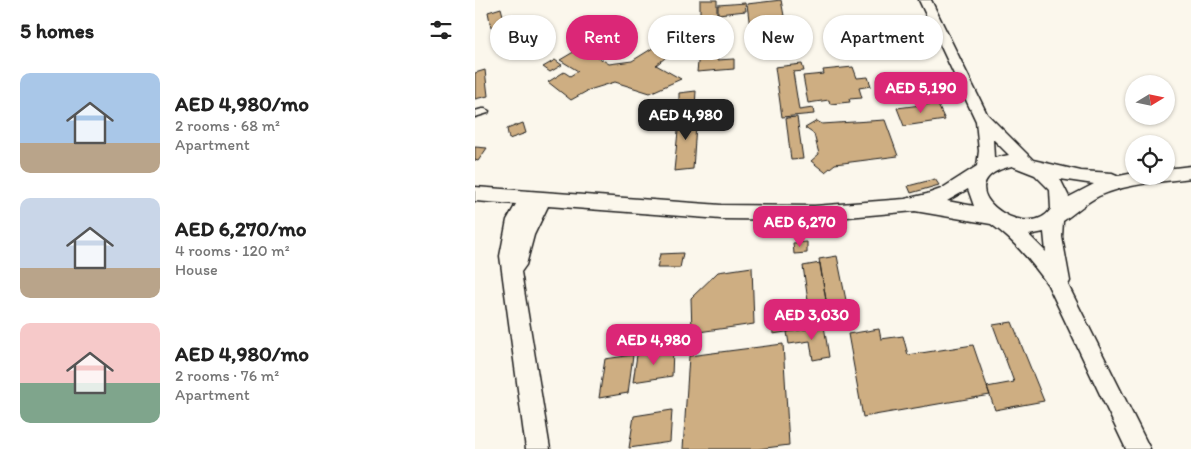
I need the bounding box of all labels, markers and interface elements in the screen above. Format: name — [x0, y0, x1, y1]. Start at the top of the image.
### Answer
chip: Buy — [490, 15, 556, 60]
chip: Rent — [566, 15, 638, 60]
chip: Filters — [648, 15, 734, 60]
chip: New — [744, 15, 813, 60]
chip: Apartment — [823, 15, 943, 60]
icon: filters — [427, 16, 455, 44]
text: 5 homes — [20, 18, 94, 43]
pin: AED 5,190 — [864, 72, 978, 114]
north arrow — [1125, 75, 1175, 125]
map controls — [1125, 75, 1175, 185]
text: AED 5,190 — [885, 78, 957, 97]
text: AED 4,980/mo — [175, 91, 309, 116]
icon: home — [60, 93, 120, 153]
pin: AED 4,980 — [629, 98, 743, 141]
text: AED 4,980 — [649, 105, 723, 124]
text: 2 rooms · 68 m² — [175, 116, 280, 135]
text: Apartment — [175, 135, 250, 154]
button: locate — [1125, 135, 1175, 185]
pin: AED 6,270 — [743, 206, 857, 248]
text: AED 6,270 — [764, 212, 836, 231]
text: AED 6,270/mo — [175, 216, 306, 241]
icon: home — [60, 218, 120, 278]
text: 4 rooms · 120 m² — [175, 241, 290, 260]
text: House — [175, 260, 218, 279]
pin: AED 3,030 — [755, 298, 869, 341]
text: AED 3,030 — [775, 305, 849, 324]
pin: AED 4,980 — [597, 324, 711, 366]
text: AED 4,980 — [617, 330, 691, 349]
text: AED 4,980/mo — [175, 341, 309, 366]
icon: home — [60, 343, 120, 403]
text: 2 rooms · 76 m² — [175, 366, 279, 385]
text: Apartment — [175, 385, 250, 404]

